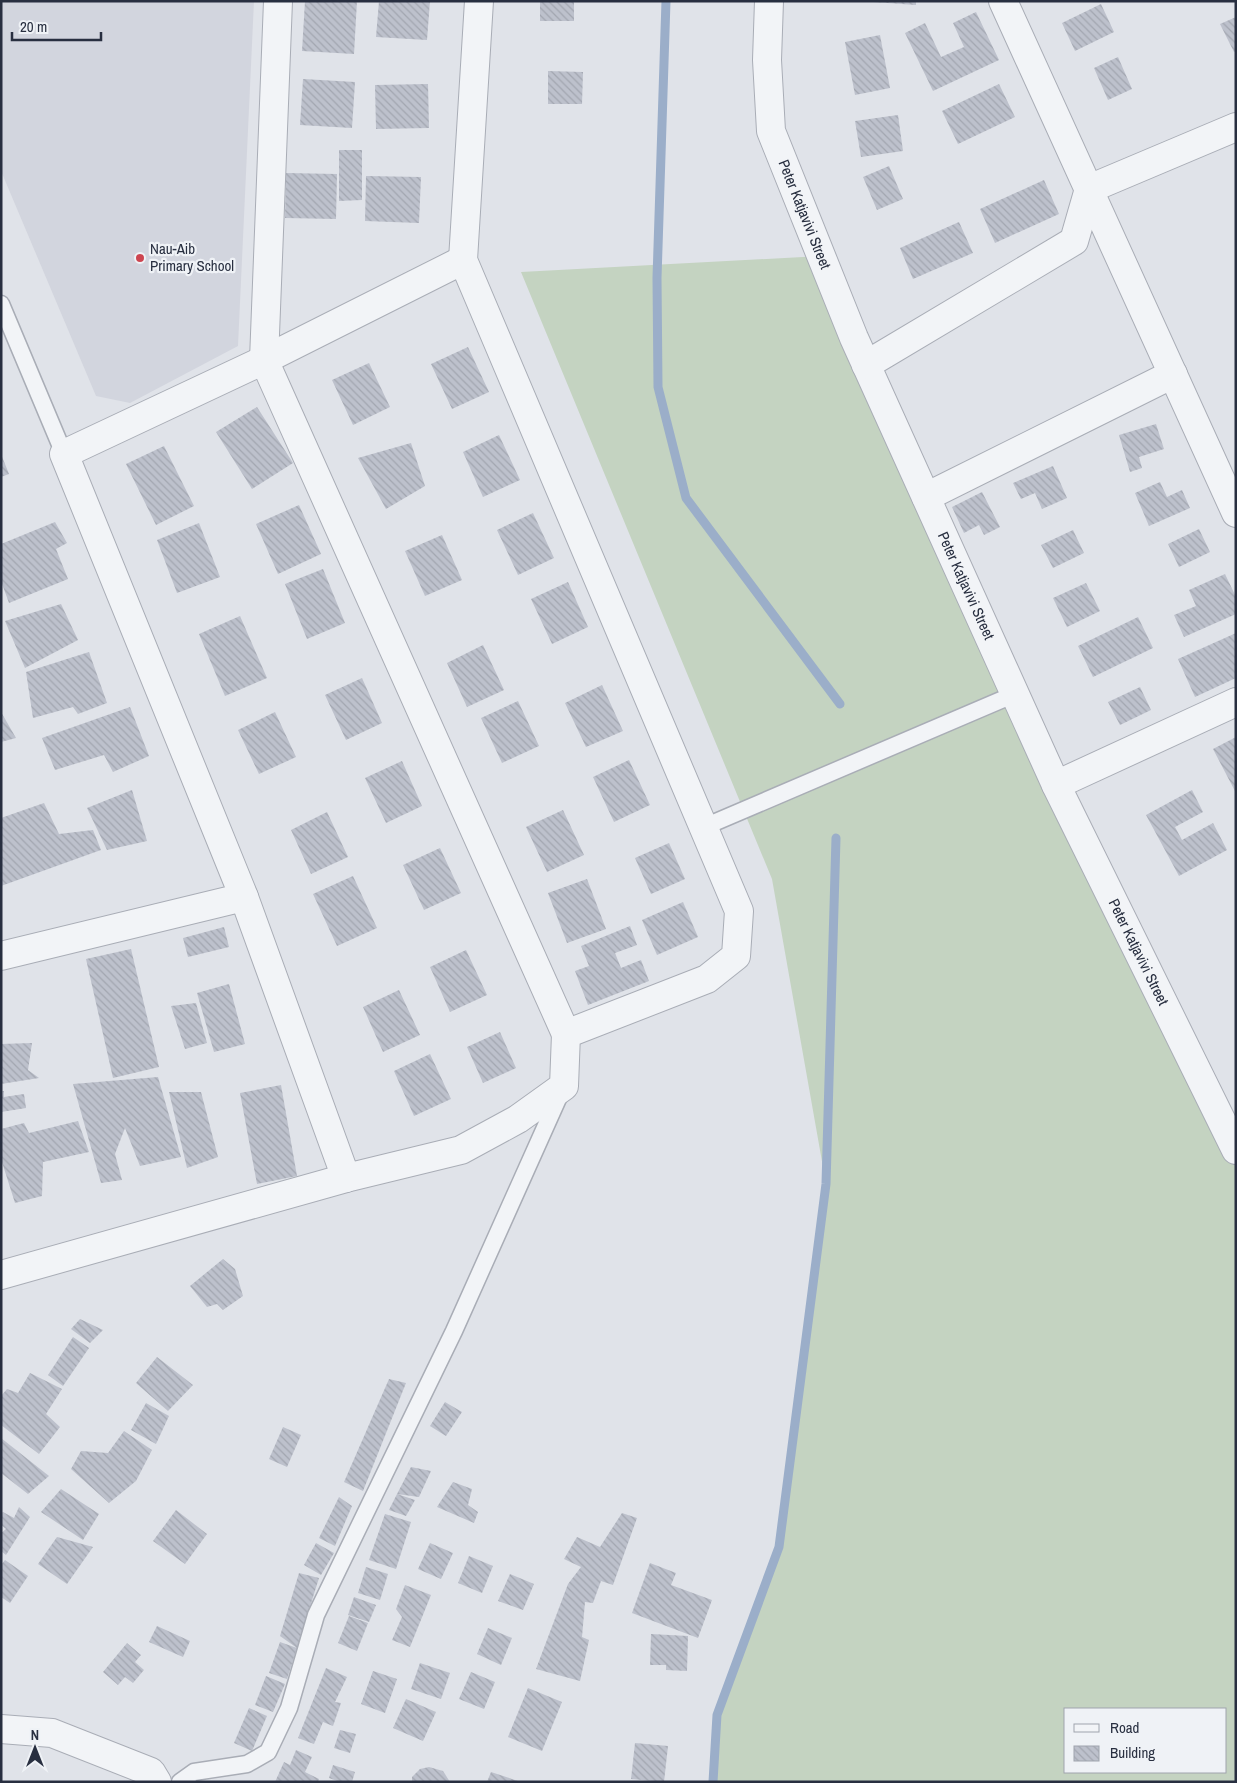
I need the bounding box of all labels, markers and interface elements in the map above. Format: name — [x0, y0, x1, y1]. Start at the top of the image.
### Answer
scale bar — [12, 10, 101, 42]
text: 20 m — [20, 16, 47, 37]
street label: Peter Katjavivi Street — [774, 156, 837, 273]
place label: Nau-Aib Primary School — [150, 238, 234, 276]
marker: Nau-Aib Primary School — [134, 252, 146, 264]
street label: Peter Katjavivi Street — [933, 528, 1000, 643]
street label: Peter Katjavivi Street — [1104, 895, 1174, 1009]
legend — [1064, 1708, 1227, 1773]
text: Road — [1110, 1717, 1139, 1738]
north arrow — [10, 1723, 60, 1773]
text: N — [31, 1726, 39, 1744]
text: Building — [1110, 1742, 1155, 1763]

